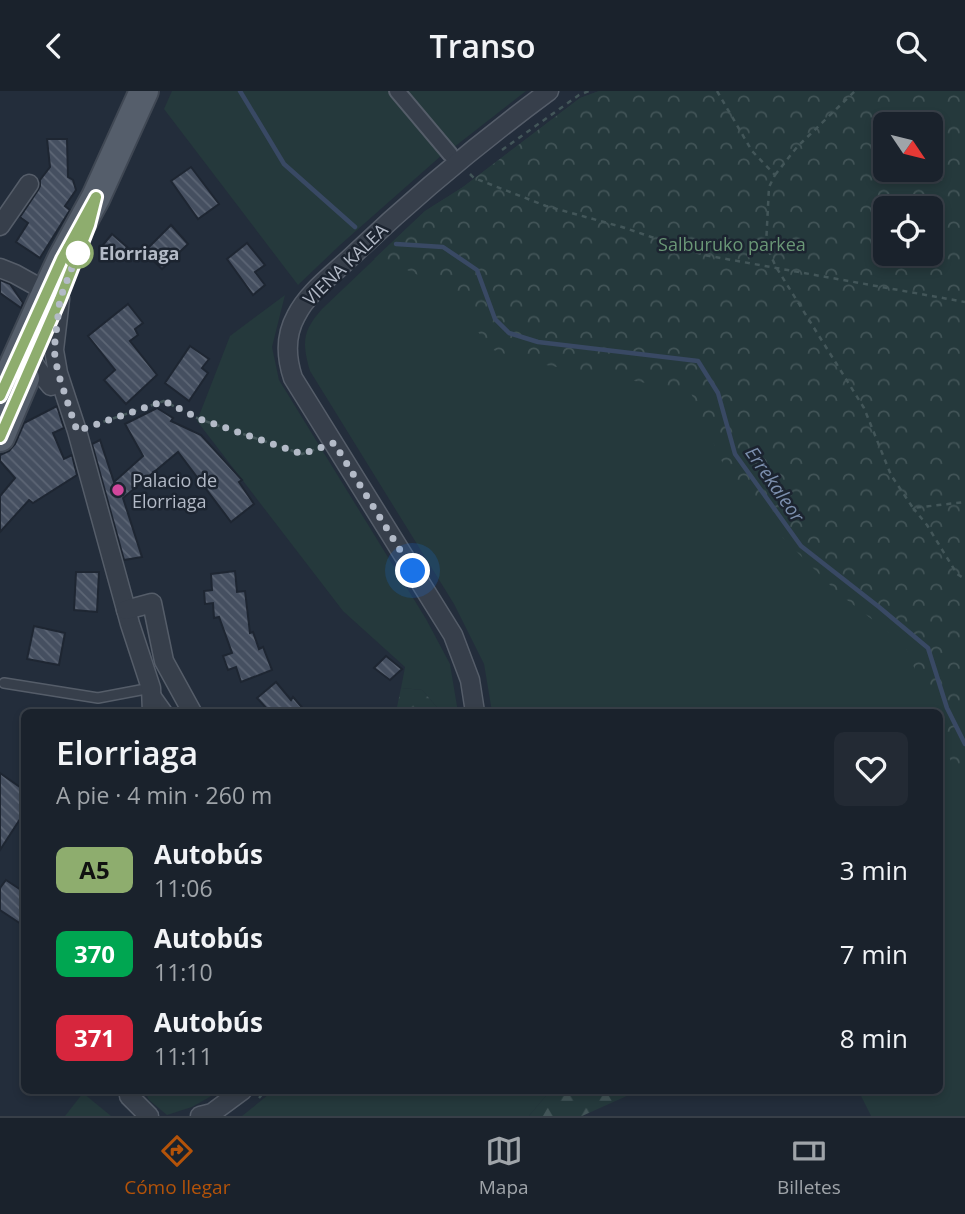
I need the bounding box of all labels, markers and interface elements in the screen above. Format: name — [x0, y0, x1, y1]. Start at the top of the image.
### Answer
text: Transo — [430, 24, 535, 67]
icon: back — [35, 27, 73, 65]
icon: search — [892, 27, 930, 65]
north arrow — [873, 112, 943, 182]
map controls — [873, 112, 943, 266]
button: locate — [873, 196, 943, 266]
street label: VIENA KALEA — [298, 217, 393, 310]
park label: Salburuko parkea — [658, 232, 806, 256]
marker: Elorriaga — [63, 238, 93, 268]
place label: Elorriaga — [99, 241, 179, 265]
water label: Errekaleor — [739, 441, 811, 528]
place label: Palacio de Elorriaga — [132, 468, 217, 513]
marker: Palacio de Elorriaga — [110, 482, 126, 498]
your location — [395, 553, 430, 588]
text: Elorriaga — [56, 730, 198, 775]
button: heart — [834, 732, 908, 806]
text: A pie · 4 min · 260 m — [56, 779, 272, 811]
text: Autobús — [154, 836, 263, 872]
text: 3 min — [840, 852, 908, 888]
text: A5 — [79, 853, 110, 886]
text: 11:06 — [154, 872, 213, 904]
text: Autobús — [154, 920, 263, 956]
text: 7 min — [840, 936, 908, 972]
text: 370 — [74, 937, 115, 970]
text: 11:10 — [154, 956, 213, 988]
text: Autobús — [154, 1004, 263, 1040]
text: 8 min — [840, 1020, 908, 1056]
text: 371 — [74, 1021, 115, 1054]
text: 11:11 — [154, 1040, 213, 1072]
tab: Cómo llegar — [124, 1132, 230, 1200]
tab: Mapa — [479, 1132, 529, 1200]
tab: Billetes — [777, 1132, 841, 1200]

